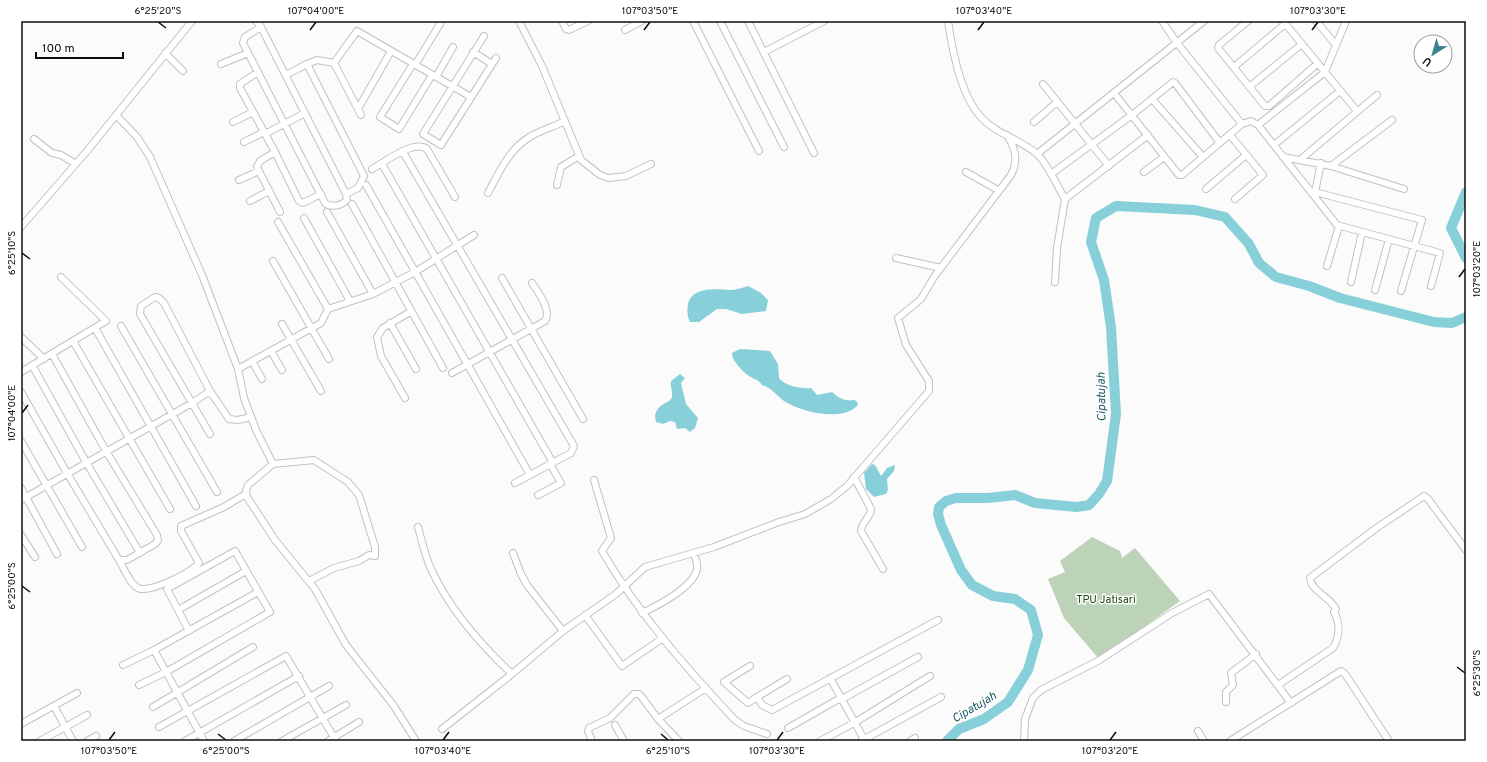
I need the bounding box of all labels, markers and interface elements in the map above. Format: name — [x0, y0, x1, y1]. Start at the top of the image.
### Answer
text: 6°25'20"S — [134, 5, 182, 18]
text: 107°04'00"E — [288, 5, 344, 18]
text: 107°03'50"E — [622, 5, 678, 18]
text: 107°03'40"E — [956, 5, 1012, 18]
text: 107°03'30"E — [1290, 5, 1346, 18]
scale bar — [36, 34, 123, 60]
north arrow — [1413, 34, 1453, 74]
text: 100 m — [42, 41, 75, 57]
text: U — [1420, 53, 1435, 69]
text: 6°25'10"S — [6, 231, 19, 275]
text: 107°03'20"E — [1471, 241, 1484, 297]
water label: Cipatujah — [1094, 372, 1110, 422]
text: 107°04'00"E — [6, 385, 19, 441]
text: 6°25'00"S — [6, 562, 19, 610]
park label: TPU Jatisari — [1076, 593, 1136, 607]
text: 6°25'30"S — [1471, 650, 1484, 696]
water label: Cipatujah — [949, 688, 1000, 727]
text: 107°03'50"E — [81, 745, 137, 758]
text: 6°25'00"S — [202, 745, 250, 758]
text: 107°03'40"E — [415, 745, 471, 758]
text: 6°25'10"S — [646, 745, 690, 758]
text: 107°03'30"E — [749, 745, 805, 758]
text: 107°03'20"E — [1082, 745, 1138, 758]

